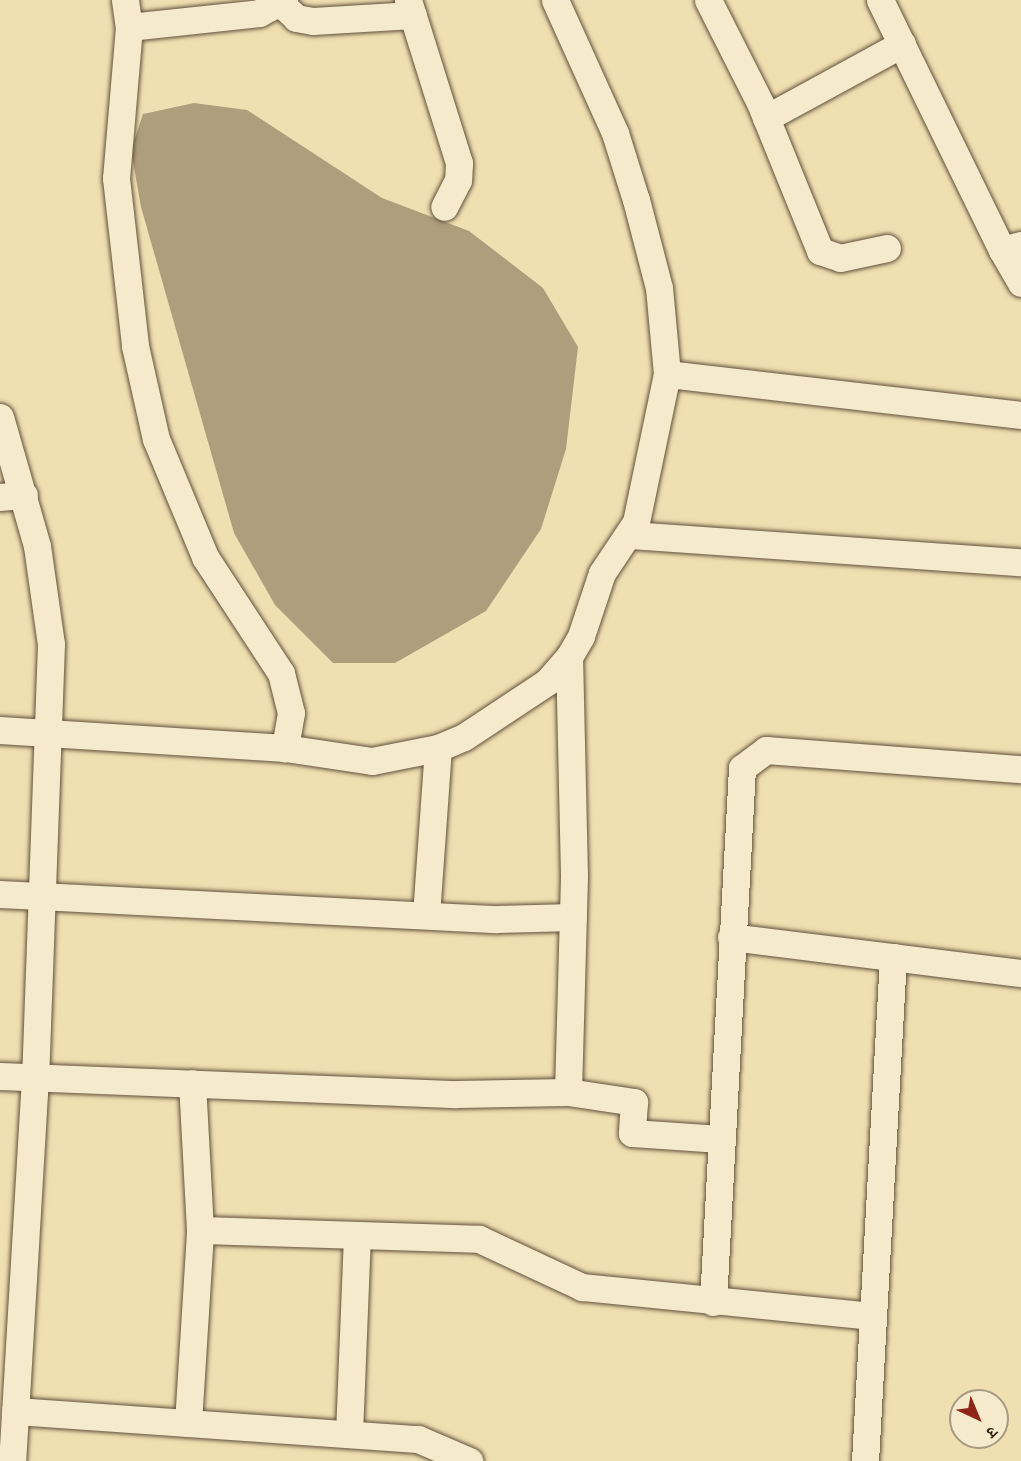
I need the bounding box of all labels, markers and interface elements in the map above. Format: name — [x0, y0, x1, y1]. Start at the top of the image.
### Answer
north arrow — [949, 1389, 1009, 1449]
text: उ — [980, 1420, 1001, 1442]

